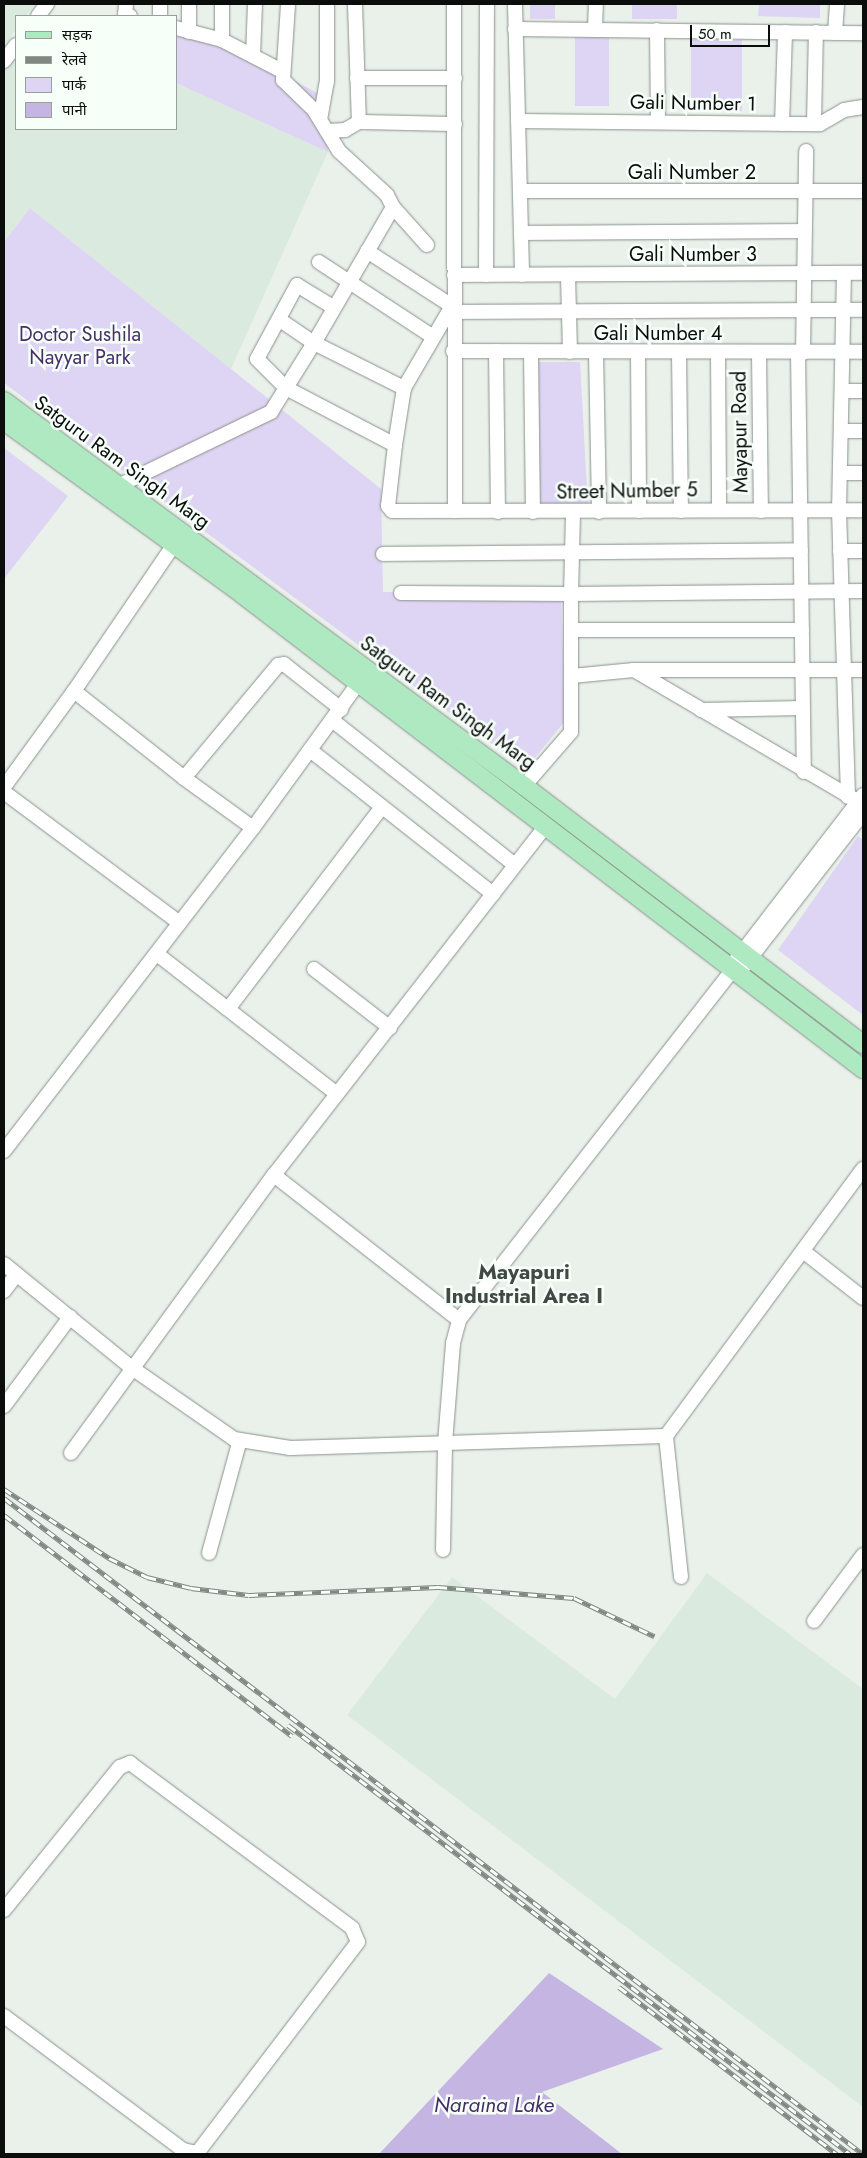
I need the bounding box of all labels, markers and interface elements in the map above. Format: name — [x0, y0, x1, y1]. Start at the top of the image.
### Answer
legend — [15, 15, 178, 130]
scale bar — [692, 15, 772, 47]
text: 50 m — [698, 23, 732, 45]
text: सड़क — [62, 24, 92, 46]
text: रेलवे — [62, 49, 87, 71]
text: पार्क — [62, 74, 86, 96]
street label: Gali Number 1 — [630, 90, 756, 116]
text: पानी — [62, 99, 87, 121]
street label: Gali Number 2 — [628, 160, 756, 184]
street label: Gali Number 3 — [629, 242, 757, 266]
street label: Gali Number 4 — [594, 321, 722, 345]
park label: Doctor Sushila Nayyar Park — [19, 322, 141, 369]
street label: Mayapur Road — [727, 371, 753, 493]
street label: Satguru Ram Singh Marg — [29, 390, 215, 534]
street label: Street Number 5 — [556, 478, 698, 504]
street label: Satguru Ram Singh Marg — [355, 631, 541, 775]
district label: Mayapuri Industrial Area I — [445, 1259, 603, 1309]
water label: Naraina Lake — [434, 2092, 554, 2118]

